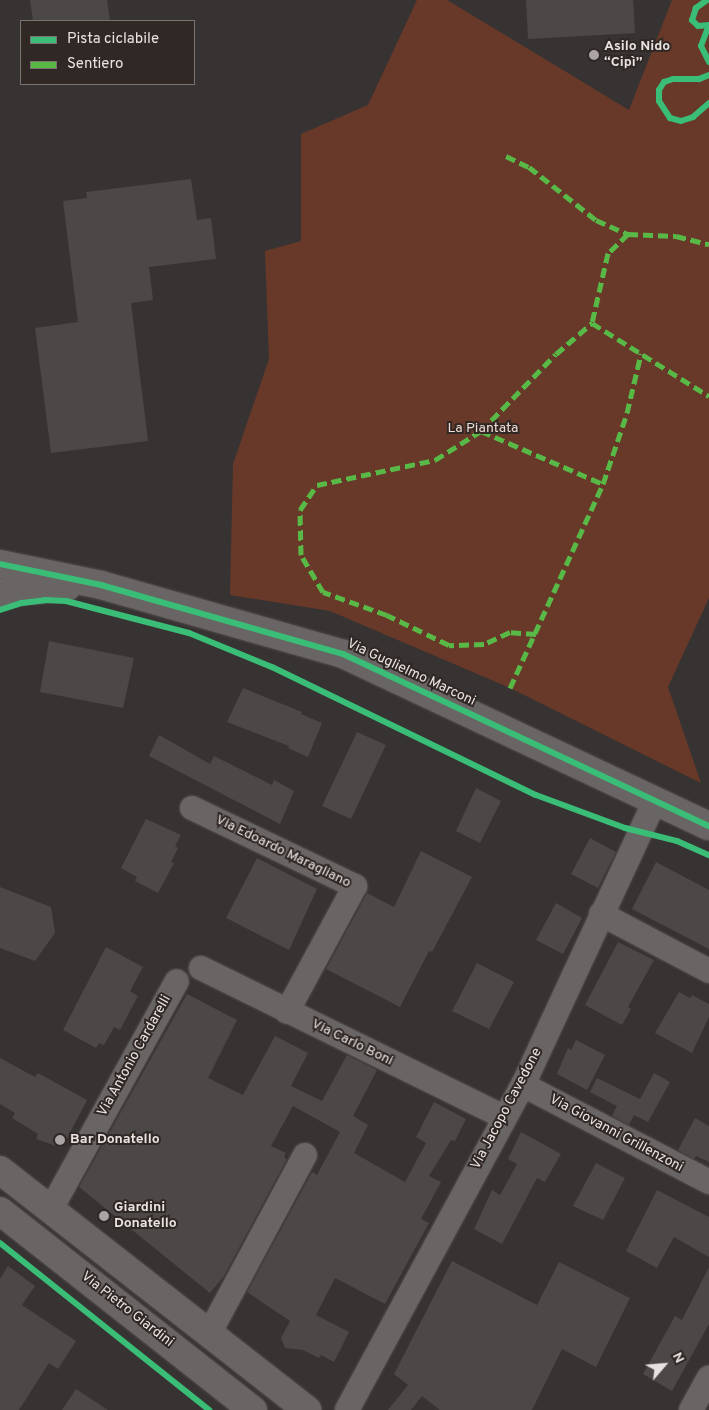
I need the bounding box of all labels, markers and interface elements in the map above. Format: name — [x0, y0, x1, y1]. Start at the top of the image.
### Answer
legend — [20, 20, 195, 85]
text: Pista ciclabile — [67, 30, 159, 49]
place label: Asilo Nido “Cipì” — [604, 39, 670, 72]
marker: Asilo Nido “Cipì” — [588, 49, 600, 61]
text: Sentiero — [67, 55, 123, 74]
park label: La Piantata — [448, 421, 518, 437]
street label: Via Guglielmo Marconi — [344, 636, 478, 710]
street label: Via Edoardo Maragliano — [213, 812, 353, 892]
street label: Via Antonio Cardarelli — [95, 992, 175, 1120]
street label: Via Carlo Boni — [309, 1016, 395, 1070]
street label: Via Jacopo Cavedone — [468, 1045, 546, 1173]
street label: Via Giovanni Grillenzoni — [546, 1092, 686, 1176]
place label: Bar Donatello — [70, 1132, 160, 1148]
marker: Bar Donatello — [54, 1134, 66, 1146]
place label: Giardini Donatello — [114, 1200, 177, 1232]
marker: Giardini Donatello — [98, 1210, 110, 1222]
street label: Via Pietro Giardini — [77, 1269, 177, 1351]
north arrow — [639, 1340, 689, 1390]
text: N — [668, 1350, 688, 1366]

